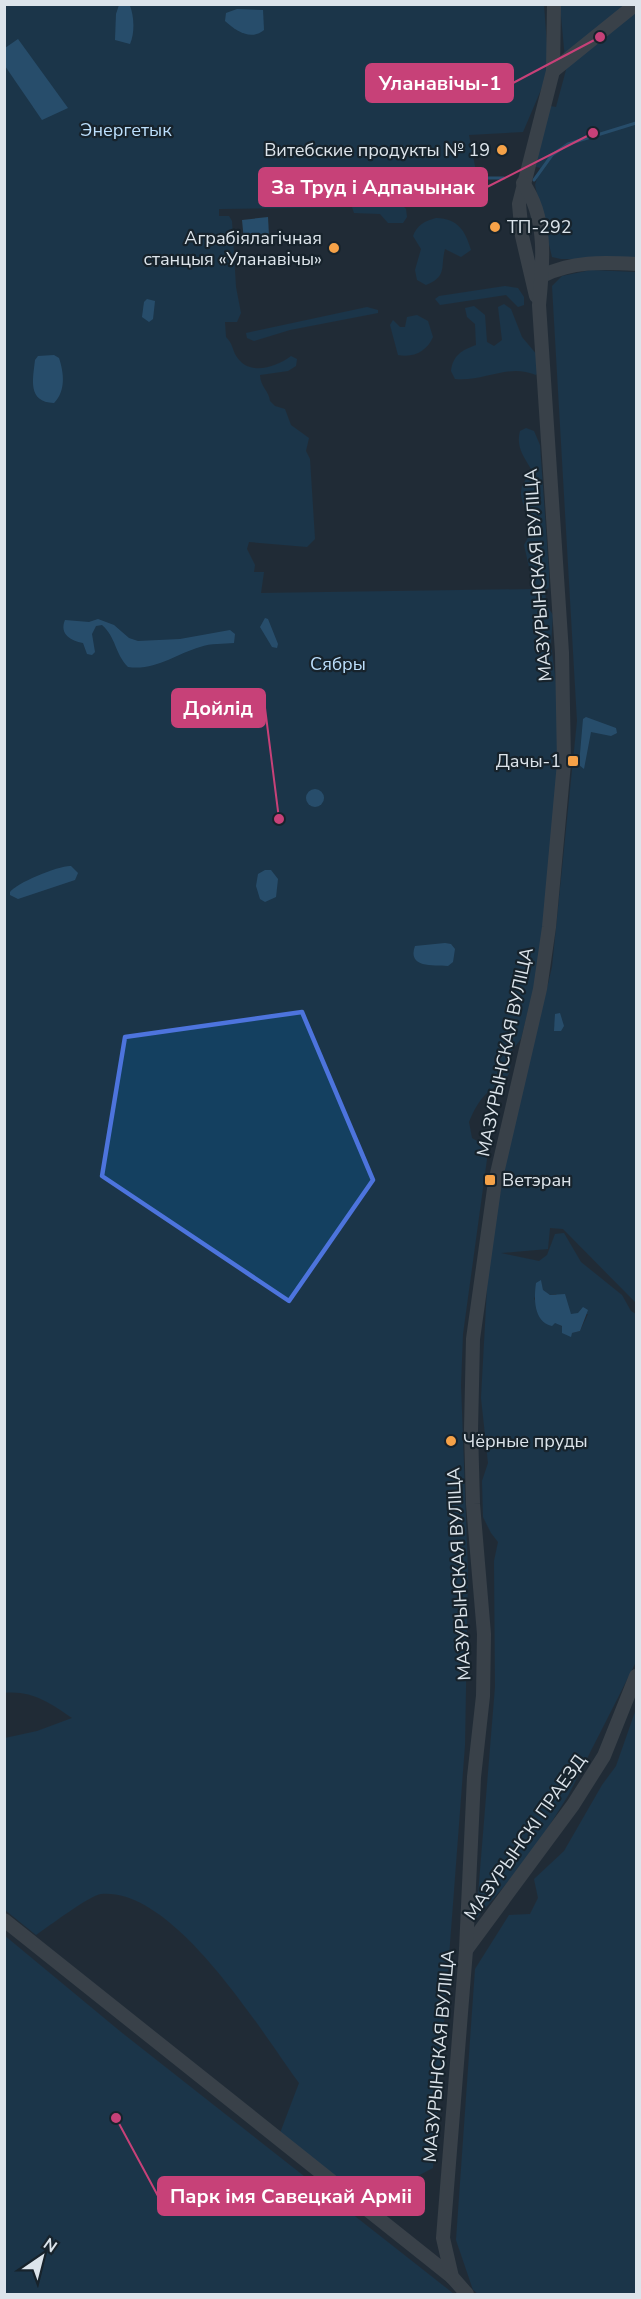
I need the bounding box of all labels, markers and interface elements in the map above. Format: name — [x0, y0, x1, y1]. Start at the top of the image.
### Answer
callout: Уланавічы-1 — [366, 64, 513, 102]
text: Уланавічы-1 — [378, 70, 501, 97]
park label: Энергетык — [80, 118, 172, 142]
place label: Витебские продукты № 19 — [264, 138, 490, 162]
marker: Витебские продукты № 19 — [495, 143, 509, 157]
callout: За Труд і Адпачынак — [259, 168, 487, 206]
text: За Труд і Адпачынак — [271, 174, 476, 201]
place label: ТП-292 — [507, 215, 571, 239]
marker: ТП-292 — [488, 220, 502, 234]
place label: Аграбіялагічная станцыя «Уланавічы» — [143, 226, 322, 271]
marker: Аграбіялагічная станцыя «Уланавічы» — [327, 241, 341, 255]
street label: МАЗУРЫНСКАЯ ВУЛІЦА — [519, 468, 557, 682]
park label: Сябры — [310, 652, 366, 676]
callout: Дойлід — [172, 689, 265, 727]
text: Дойлід — [183, 695, 253, 722]
place label: Дачы-1 — [496, 749, 561, 773]
marker: Дачы-1 — [566, 754, 580, 768]
street label: МАЗУРЫНСКАЯ ВУЛІЦА — [471, 945, 539, 1159]
place label: Ветэран — [502, 1168, 572, 1192]
marker: Ветэран — [483, 1173, 497, 1187]
place label: Чёрные пруды — [463, 1429, 588, 1453]
marker: Чёрные пруды — [444, 1434, 458, 1448]
street label: МАЗУРЫНСКАЯ ВУЛІЦА — [441, 1467, 477, 1681]
street label: МАЗУРЫНСКІ ПРАЕЗД — [459, 1749, 591, 1925]
street label: МАЗУРЫНСКАЯ ВУЛІЦА — [418, 1949, 460, 2163]
callout: Парк імя Савецкай Арміі — [158, 2177, 424, 2215]
text: Парк імя Савецкай Арміі — [170, 2183, 412, 2210]
north arrow — [12, 2227, 72, 2287]
text: N — [39, 2233, 61, 2258]

